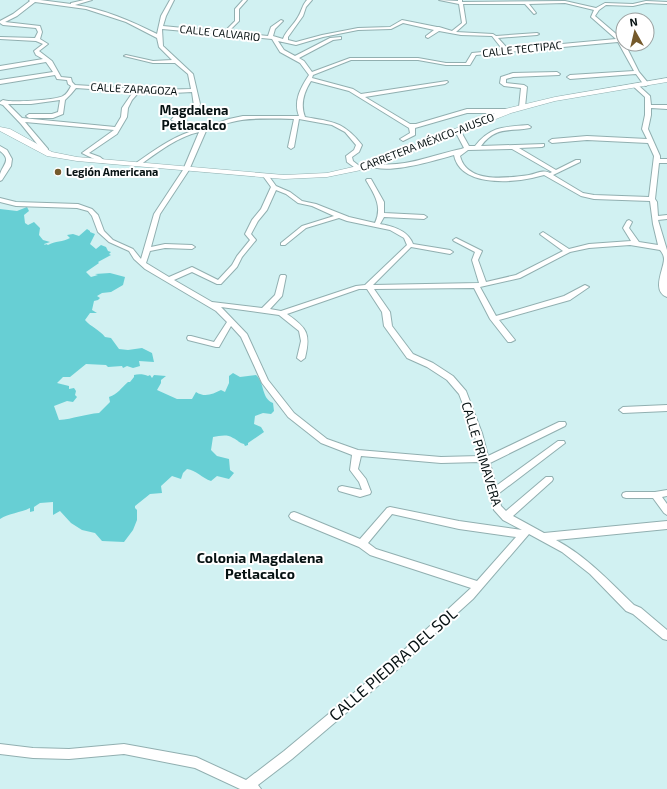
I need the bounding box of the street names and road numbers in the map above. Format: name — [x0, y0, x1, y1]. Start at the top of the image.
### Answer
street label: CALLE CALVARIO — [179, 22, 261, 43]
street label: CALLE TECTIPAC — [481, 38, 562, 59]
street label: CALLE ZARAGOZA — [90, 80, 178, 97]
street label: CARRETERA MÉXICO-AJUSCO — [358, 110, 496, 173]
street label: CALLE PRIMAVERA — [458, 400, 506, 508]
street label: CALLE PIEDRA DEL SOL — [325, 603, 460, 724]

